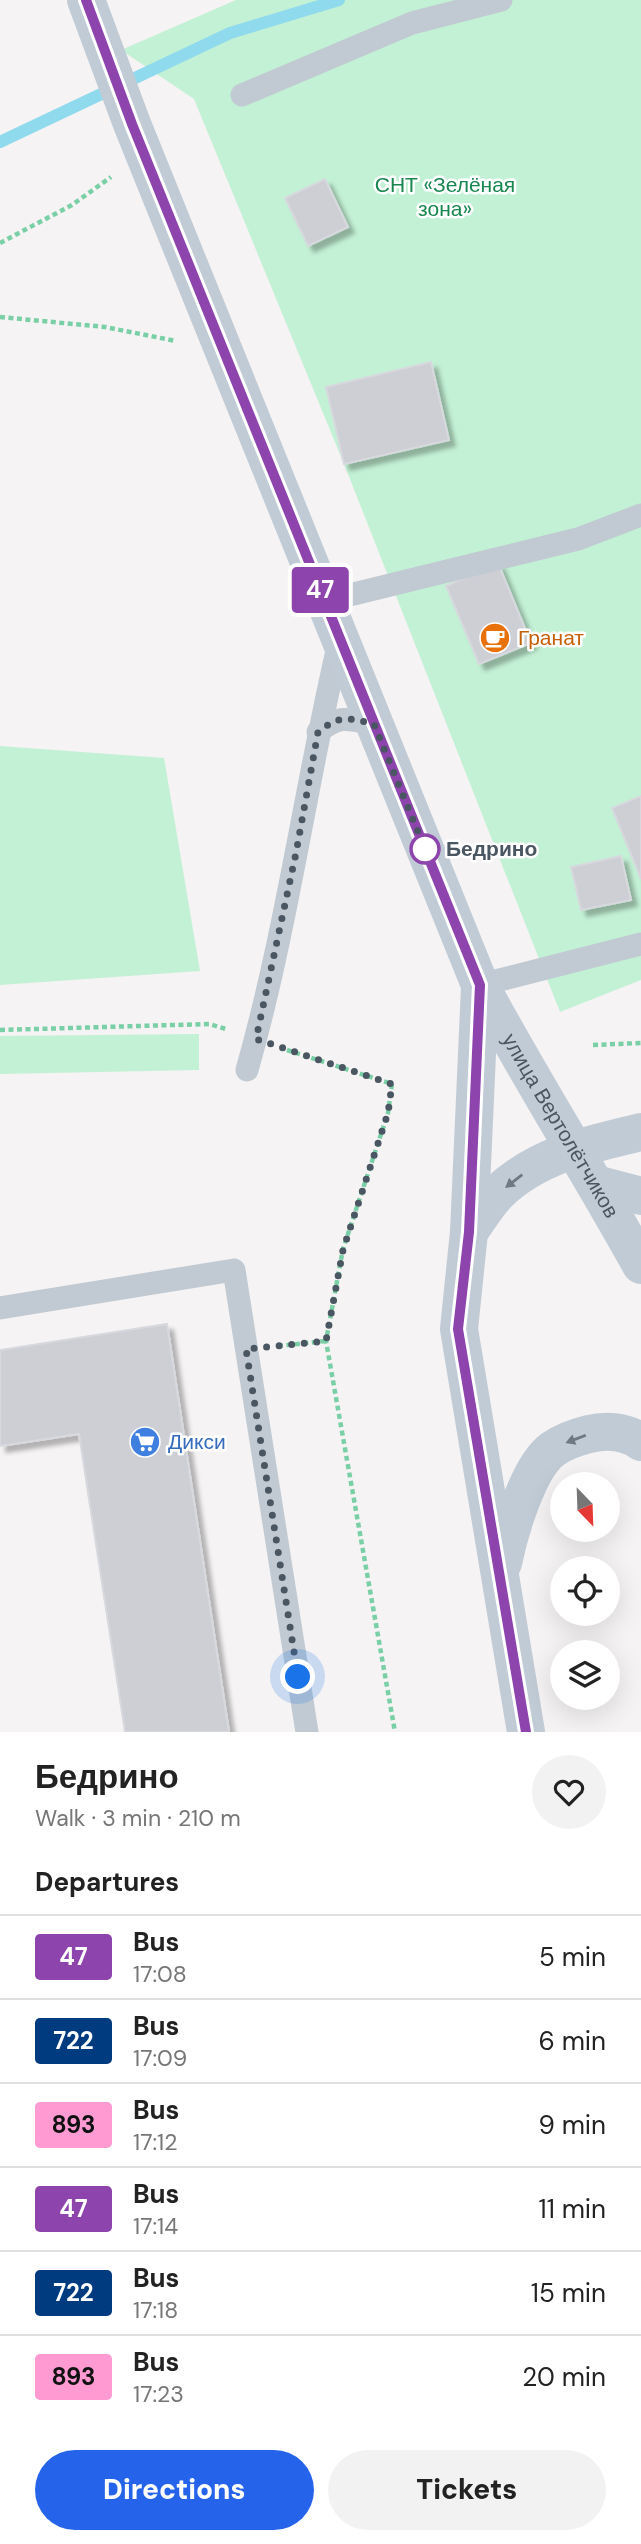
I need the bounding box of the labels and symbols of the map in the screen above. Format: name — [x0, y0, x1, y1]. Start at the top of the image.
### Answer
park label: СНТ «Зелёная зона» — [375, 171, 515, 223]
line badge: 47 — [288, 567, 352, 613]
cafe icon: Гранат — [478, 621, 512, 655]
place label: Гранат — [518, 624, 584, 652]
marker: Бедрино — [410, 834, 440, 864]
place label: Бедрино — [446, 835, 537, 863]
street label: улица Вертолётчиков — [496, 1028, 625, 1223]
one-way arrow — [505, 1174, 523, 1189]
supermarket icon: Дикси — [128, 1425, 162, 1459]
place label: Дикси — [168, 1428, 226, 1456]
one-way arrow — [566, 1433, 587, 1444]
north arrow — [550, 1472, 620, 1542]
your location — [280, 1659, 315, 1694]

